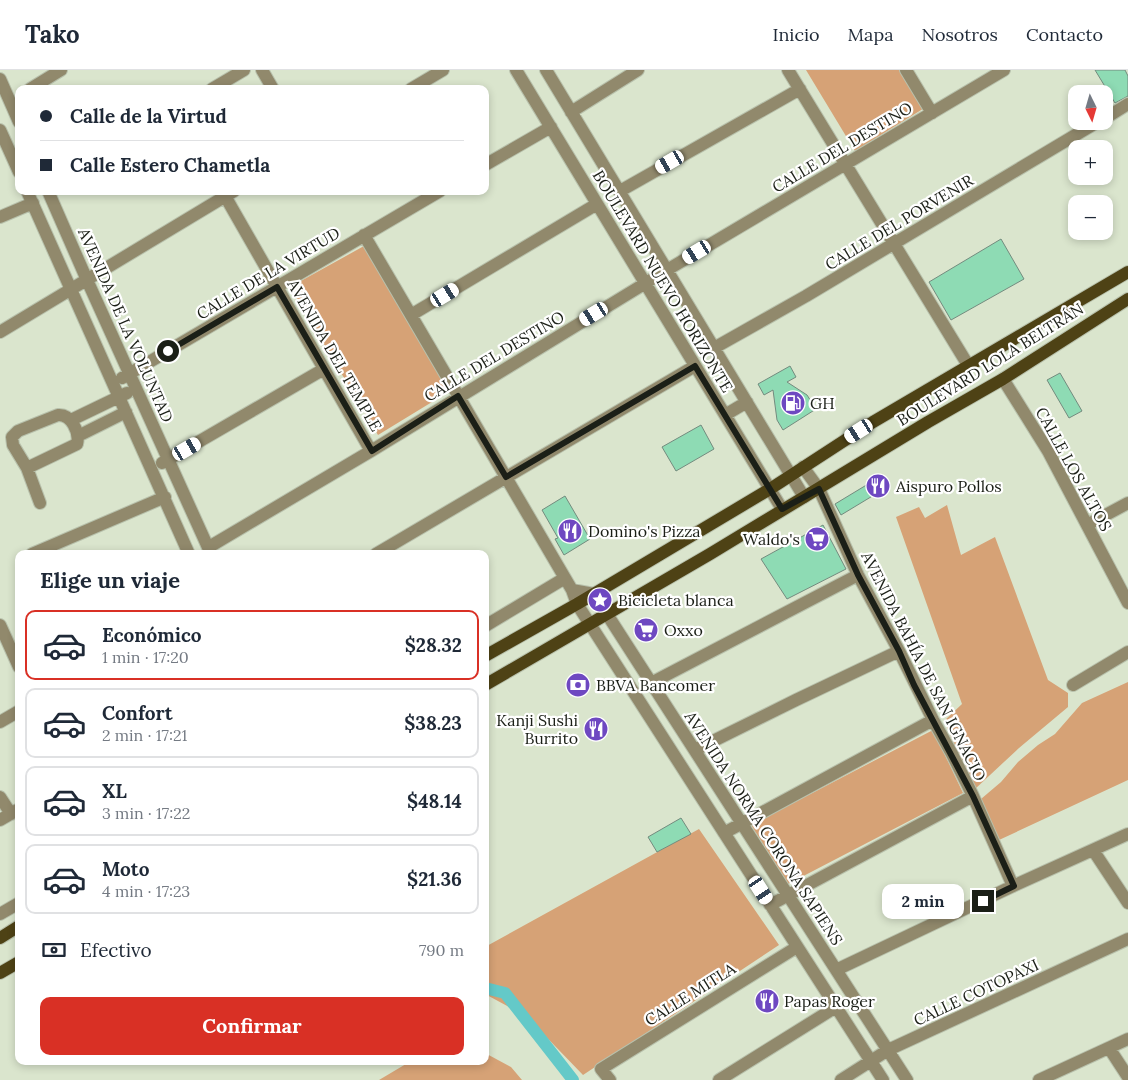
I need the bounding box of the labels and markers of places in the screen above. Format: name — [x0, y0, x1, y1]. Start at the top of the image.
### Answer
fuel station icon: GH — [780, 390, 806, 416]
place label: GH — [810, 393, 835, 413]
restaurant icon: Aispuro Pollos — [865, 473, 891, 499]
place label: Aispuro Pollos — [895, 476, 1002, 496]
restaurant icon: Domino's Pizza — [557, 518, 583, 544]
place label: Domino's Pizza — [588, 521, 701, 541]
supermarket icon: Waldo's — [804, 526, 830, 552]
place label: Waldo's — [743, 529, 800, 549]
place icon: Bicicleta blanca — [587, 587, 613, 613]
place label: Bicicleta blanca — [618, 590, 734, 610]
supermarket icon: Oxxo — [633, 617, 659, 643]
place label: Oxxo — [664, 620, 703, 640]
bank icon: BBVA Bancomer — [565, 672, 591, 698]
place label: BBVA Bancomer — [596, 675, 715, 695]
place label: Kanji Sushi Burrito — [496, 710, 578, 748]
restaurant icon: Kanji Sushi Burrito — [583, 716, 609, 742]
restaurant icon: Papas Roger — [754, 988, 780, 1014]
place label: Papas Roger — [784, 991, 875, 1011]

